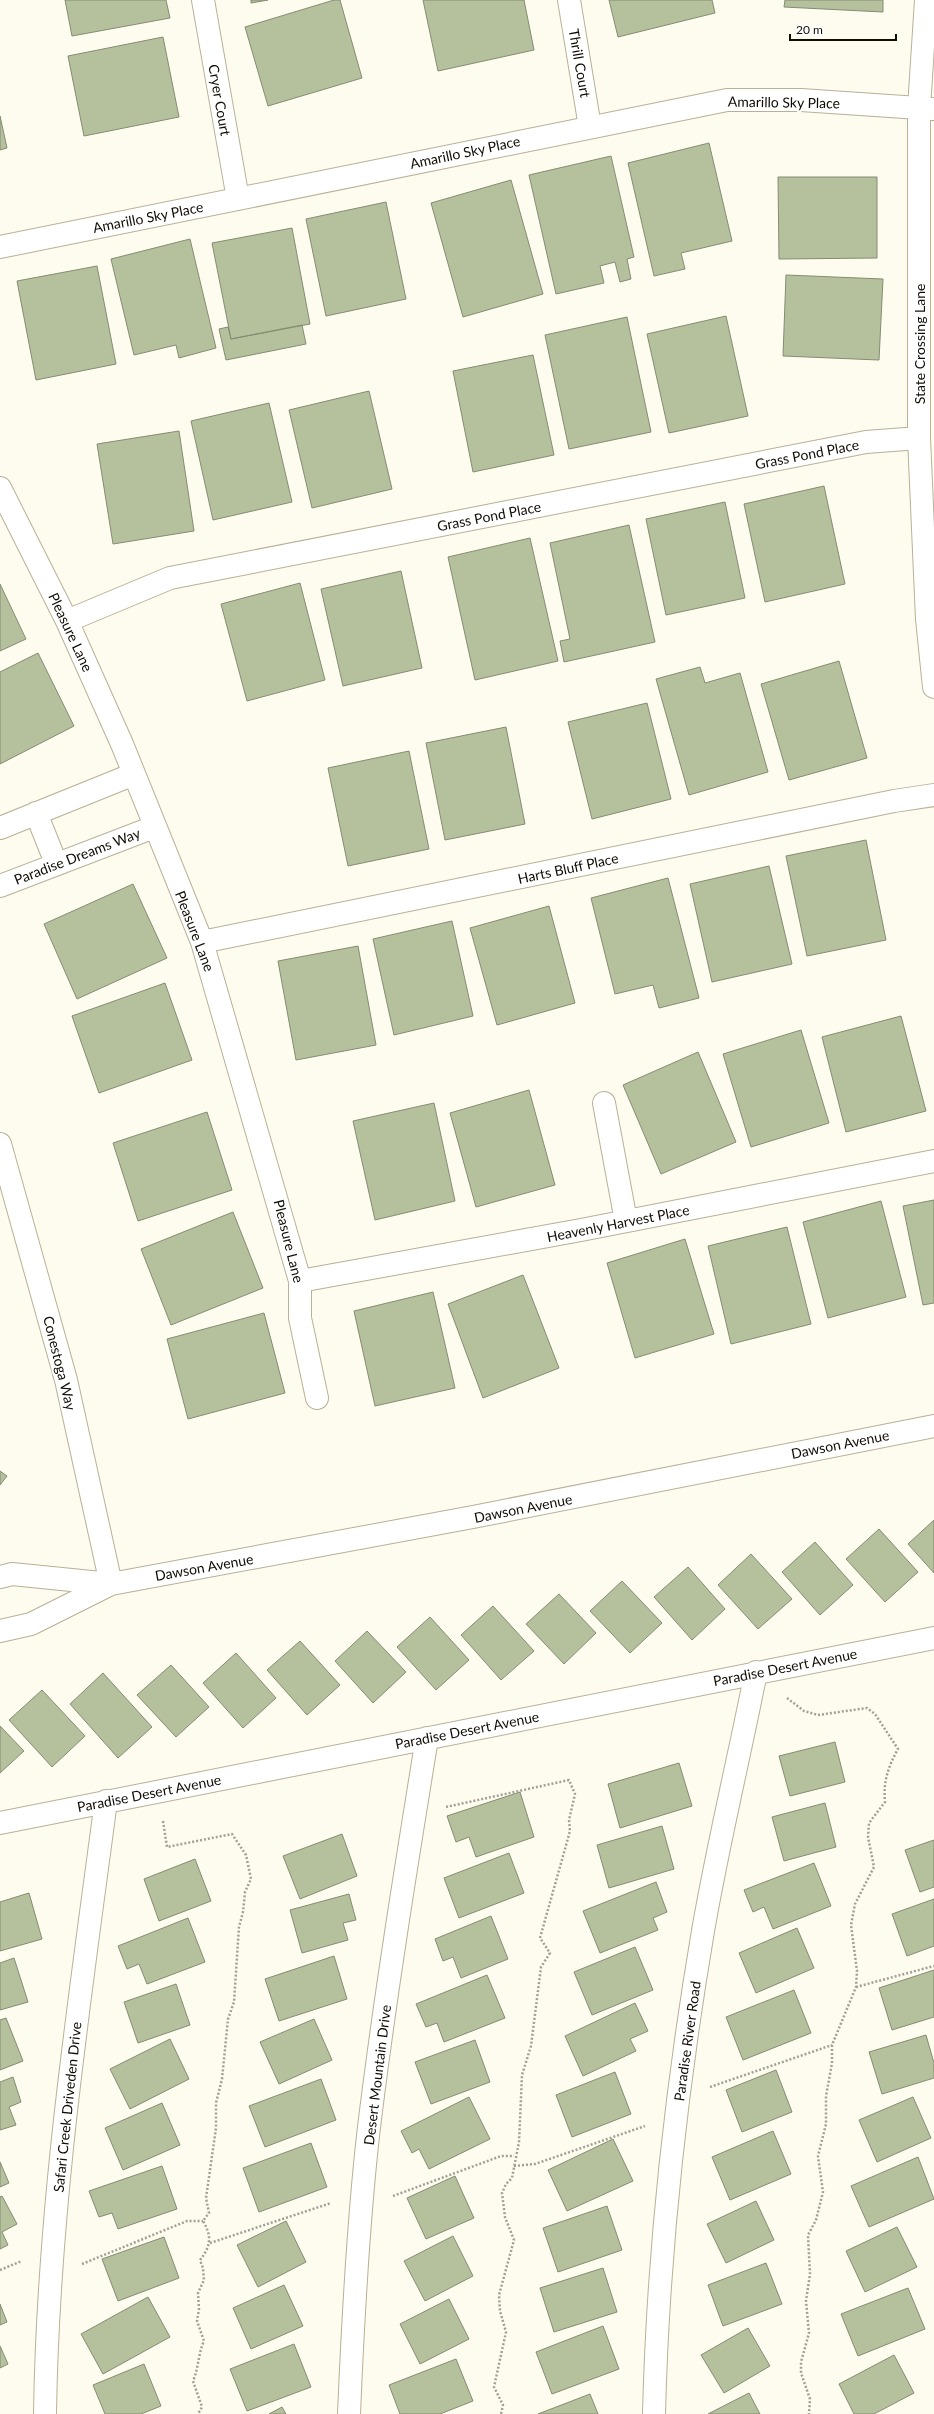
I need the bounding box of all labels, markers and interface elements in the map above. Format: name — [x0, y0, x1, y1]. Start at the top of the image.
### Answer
scale bar — [790, 16, 896, 42]
text: 20 m — [796, 22, 823, 37]
street label: Thrill Court — [566, 27, 594, 99]
street label: Cryer Court — [205, 63, 235, 137]
street label: Amarillo Sky Place — [728, 93, 840, 111]
street label: Amarillo Sky Place — [408, 132, 522, 172]
street label: Amarillo Sky Place — [91, 198, 205, 236]
street label: State Crossing Lane — [911, 284, 928, 404]
street label: Grass Pond Place — [754, 436, 860, 472]
street label: Grass Pond Place — [436, 498, 542, 534]
street label: Pleasure Lane — [45, 590, 97, 674]
street label: Paradise Dreams Way — [12, 824, 143, 888]
street label: Harts Bluff Place — [516, 849, 620, 887]
street label: Pleasure Lane — [172, 888, 218, 974]
street label: Pleasure Lane — [270, 1198, 308, 1284]
street label: Heavenly Harvest Place — [545, 1201, 691, 1245]
street label: Conestoga Way — [40, 1314, 80, 1413]
street label: Dawson Avenue — [789, 1426, 891, 1462]
street label: Dawson Avenue — [472, 1490, 574, 1526]
street label: Dawson Avenue — [153, 1550, 255, 1584]
street label: Paradise Desert Avenue — [712, 1645, 858, 1689]
street label: Paradise Desert Avenue — [394, 1708, 540, 1752]
street label: Paradise Desert Avenue — [76, 1771, 222, 1815]
street label: Paradise River Road — [670, 1980, 704, 2102]
street label: Desert Mountain Drive — [360, 2004, 394, 2146]
street label: Safari Creek Driveden Drive — [50, 2021, 84, 2193]

